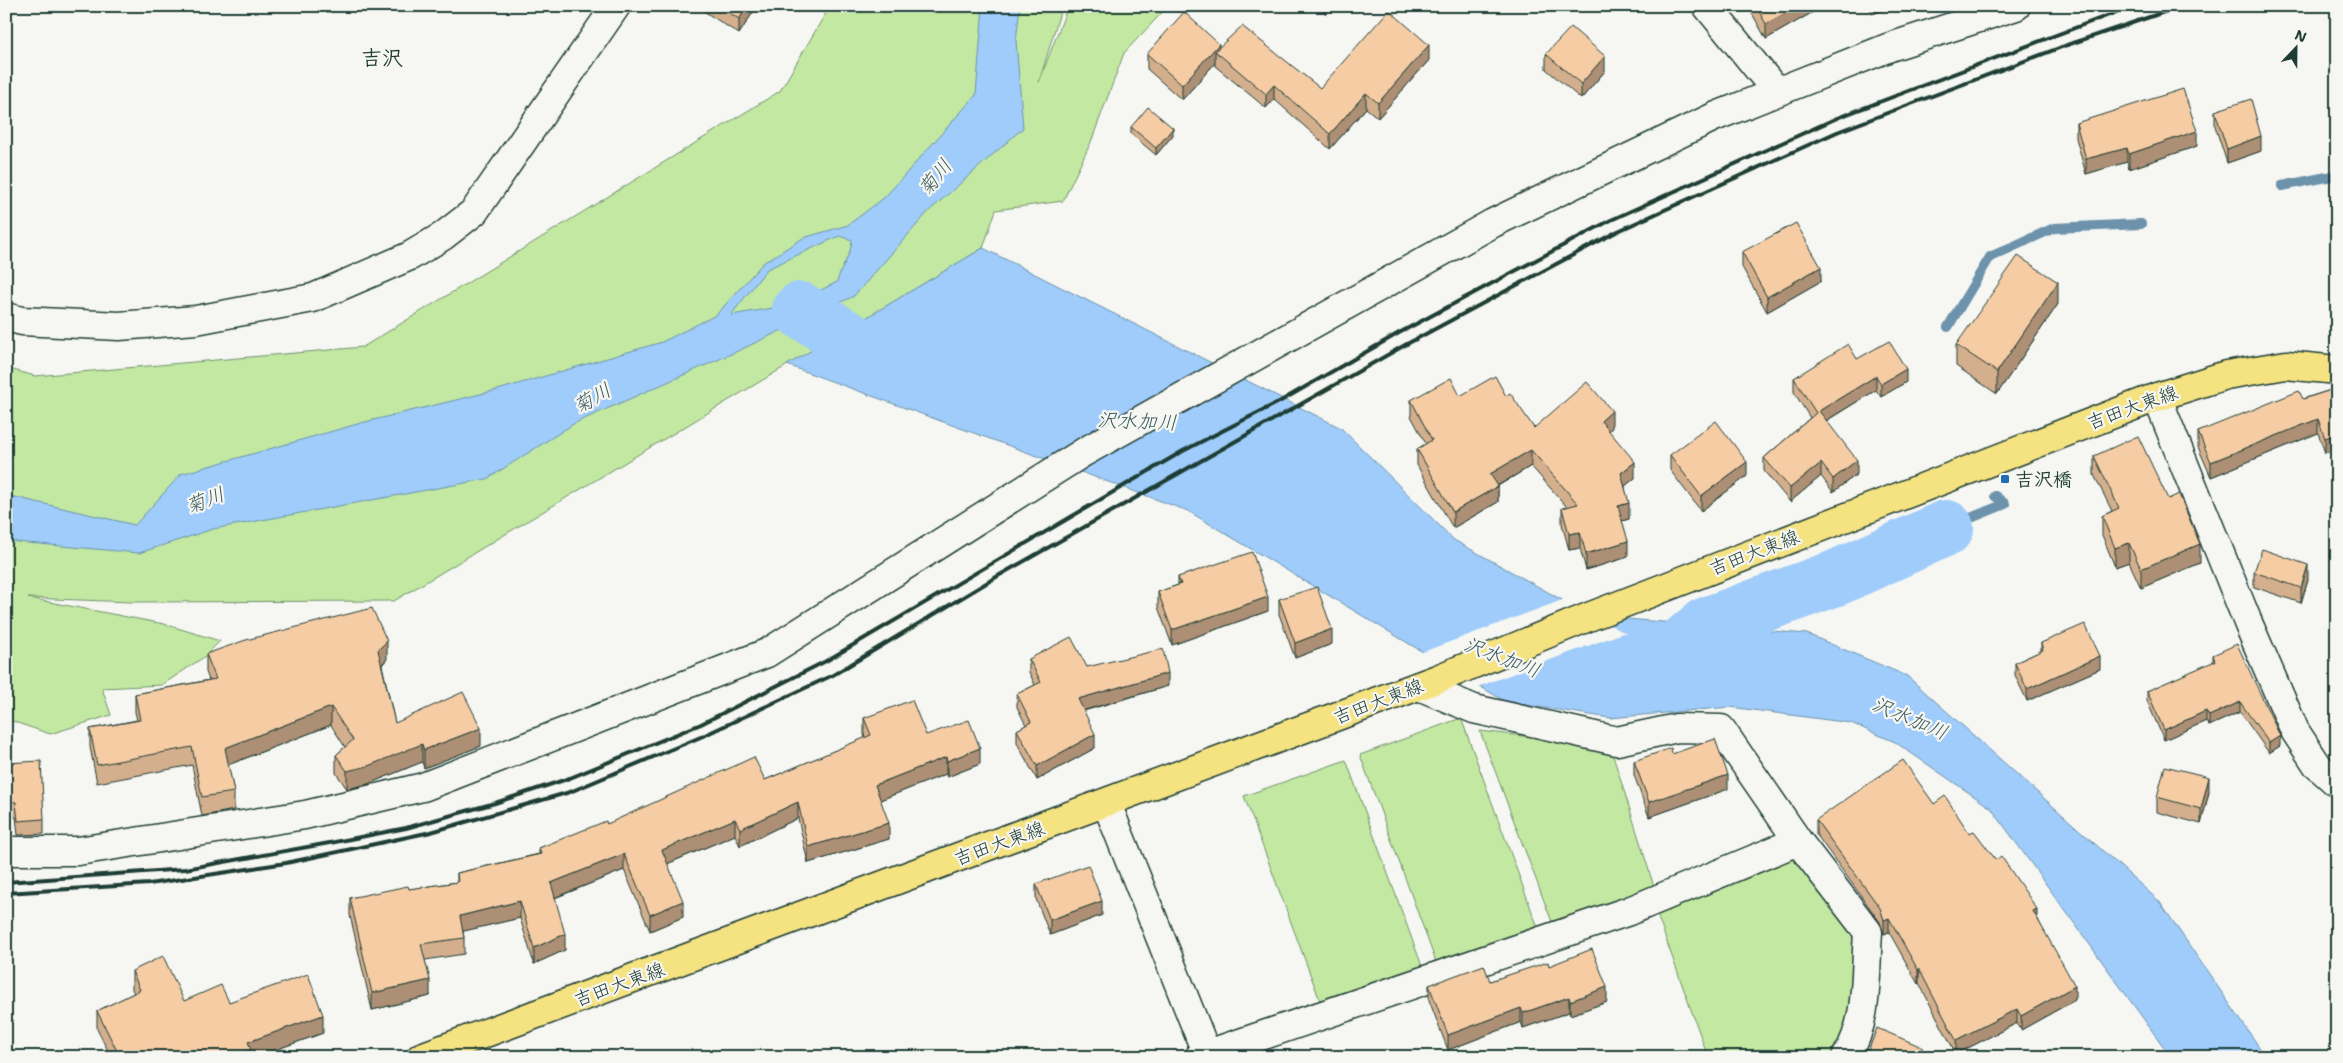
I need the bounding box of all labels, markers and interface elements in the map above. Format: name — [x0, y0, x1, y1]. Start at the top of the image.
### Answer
north arrow — [2270, 22, 2320, 72]
text: N — [2292, 26, 2309, 46]
district label: 吉沢 — [361, 44, 403, 72]
water label: 菊川 — [912, 153, 958, 201]
water label: 菊川 — [568, 377, 616, 419]
street label: 吉田大東線 — [2083, 379, 2181, 435]
water label: 沢水加川 — [1097, 407, 1177, 435]
place label: 吉沢橋 — [2015, 467, 2072, 492]
marker: 吉沢橋 — [1999, 473, 2011, 485]
water label: 菊川 — [182, 481, 228, 519]
street label: 吉田大東線 — [1705, 524, 1803, 581]
water label: 沢水加川 — [1460, 631, 1544, 683]
street label: 吉田大東線 — [1329, 673, 1427, 730]
water label: 沢水加川 — [1868, 690, 1952, 746]
street label: 吉田大東線 — [950, 815, 1048, 871]
street label: 吉田大東線 — [570, 956, 668, 1012]

